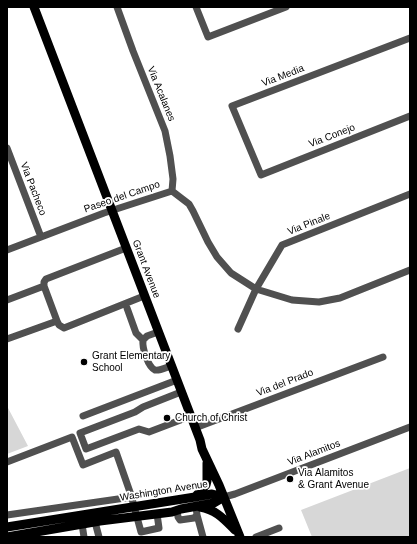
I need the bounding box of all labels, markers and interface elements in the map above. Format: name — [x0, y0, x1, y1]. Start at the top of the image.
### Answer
street label: Via Media — [260, 62, 306, 90]
street label: Via Acalanes — [145, 65, 177, 123]
street label: Via Conejo — [307, 122, 357, 150]
street label: Via Pacheco — [17, 161, 49, 217]
street label: Paseo del Campo — [82, 178, 162, 216]
street label: Via Pinale — [286, 210, 332, 238]
street label: Grant Avenue — [129, 238, 163, 300]
place label: Grant Elementary School — [92, 350, 170, 374]
marker: Grant Elementary School — [79, 357, 89, 367]
street label: Via del Prado — [255, 367, 315, 399]
place label: Church of Christ — [175, 412, 247, 424]
marker: Church of Christ — [162, 413, 172, 423]
street label: Via Alamitos — [286, 437, 342, 469]
place label: Via Alamitos & Grant Avenue — [298, 467, 369, 490]
marker: Via Alamitos & Grant Avenue — [285, 474, 295, 484]
street label: Washington Avenue — [119, 478, 209, 504]

